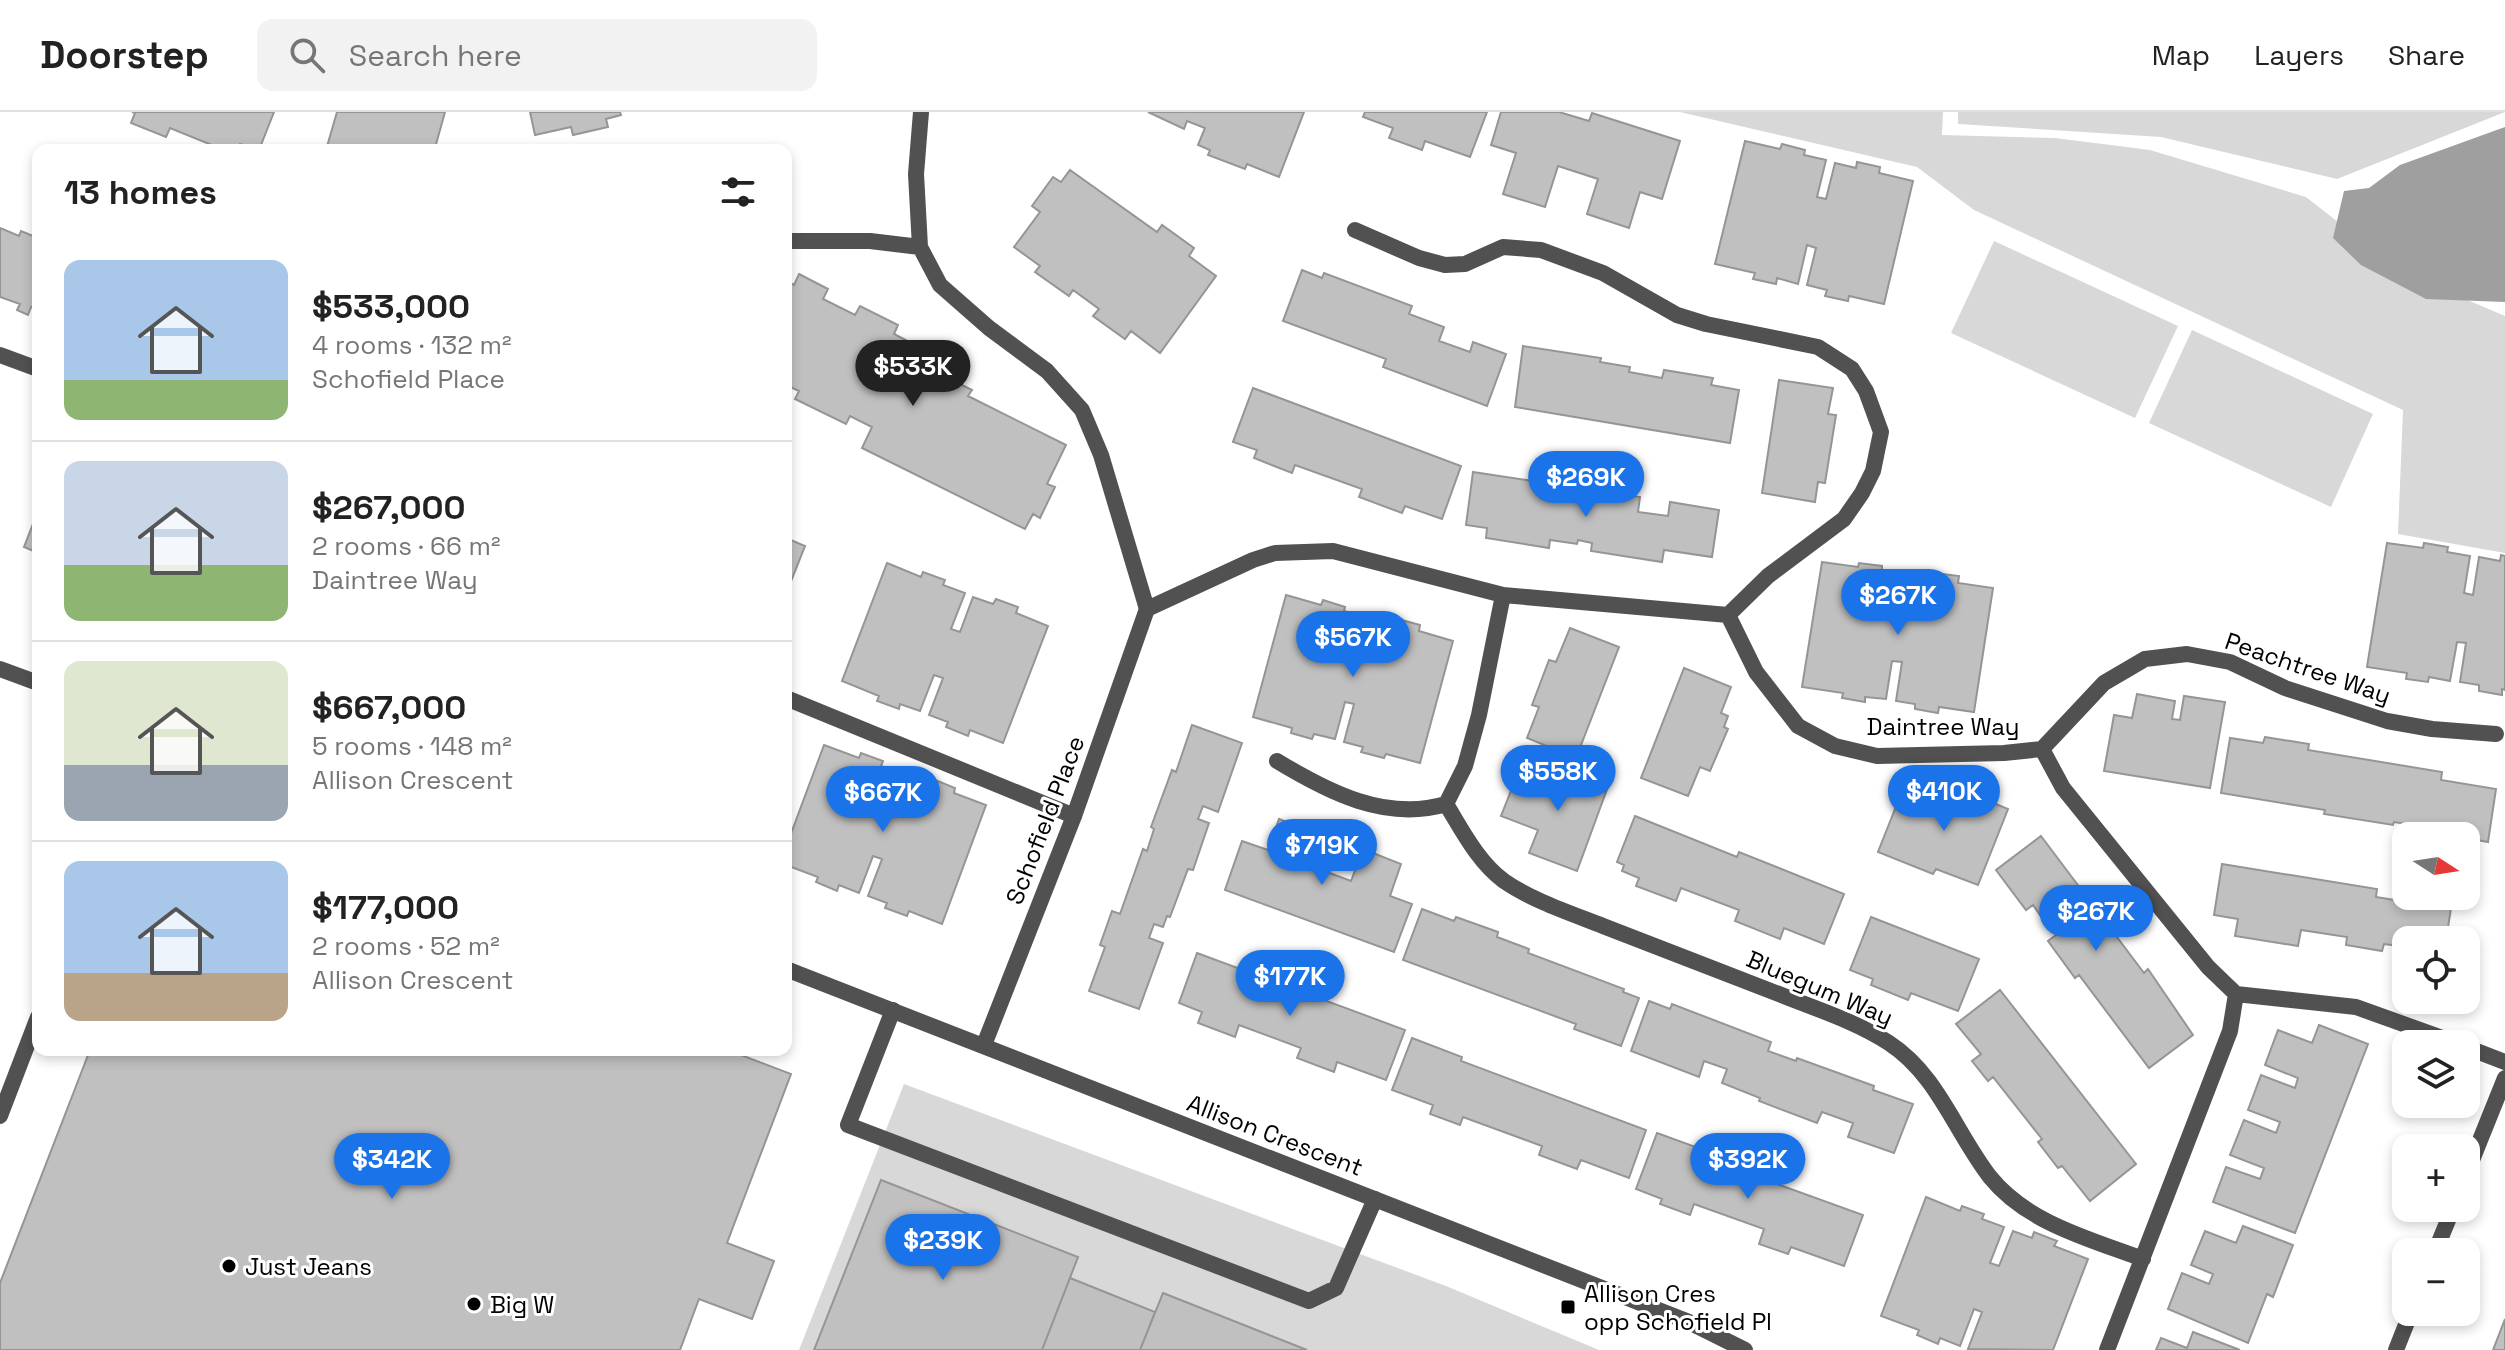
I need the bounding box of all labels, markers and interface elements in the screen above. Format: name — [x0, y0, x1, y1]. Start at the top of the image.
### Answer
search box — [257, 19, 817, 91]
text: Doorstep — [40, 31, 209, 79]
icon: search — [285, 33, 329, 77]
text: Search here — [349, 36, 522, 75]
text: Map — [2152, 37, 2210, 73]
text: Layers — [2254, 37, 2344, 73]
text: Share — [2388, 37, 2465, 73]
icon: filters — [716, 170, 760, 214]
text: 13 homes — [64, 171, 217, 214]
text: $533,000 — [312, 285, 470, 328]
icon: home — [128, 292, 224, 388]
text: 4 rooms · 132 m² — [312, 328, 512, 362]
pin: $533K — [857, 340, 969, 408]
text: $533K — [873, 349, 953, 383]
text: Schofield Place — [312, 362, 505, 396]
pin: $269K — [1530, 451, 1642, 519]
text: $269K — [1546, 460, 1626, 494]
text: $267,000 — [312, 486, 465, 529]
icon: home — [128, 493, 224, 589]
text: 2 rooms · 66 m² — [312, 529, 501, 563]
text: Daintree Way — [312, 563, 478, 597]
pin: $267K — [1842, 569, 1954, 637]
text: $267K — [1859, 578, 1937, 612]
pin: $567K — [1297, 611, 1409, 679]
text: $567K — [1314, 620, 1392, 654]
street label: Peachtree Way — [2221, 625, 2395, 711]
text: $667,000 — [312, 686, 466, 729]
icon: home — [128, 693, 224, 789]
street label: Daintree Way — [1867, 711, 2019, 742]
text: 5 rooms · 148 m² — [312, 729, 512, 763]
street label: Schofield Place — [999, 731, 1091, 909]
pin: $558K — [1502, 745, 1614, 813]
text: $558K — [1519, 754, 1597, 788]
text: Allison Crescent — [312, 763, 513, 797]
pin: $410K — [1888, 765, 2000, 833]
pin: $667K — [827, 766, 939, 834]
text: $410K — [1906, 774, 1982, 808]
text: $667K — [844, 775, 922, 809]
pin: $719K — [1266, 819, 1378, 887]
north arrow — [2392, 822, 2480, 910]
map controls — [2392, 822, 2480, 1326]
text: $719K — [1285, 828, 1359, 862]
pin: $267K — [2040, 885, 2152, 953]
text: $177,000 — [312, 886, 459, 929]
icon: home — [128, 893, 224, 989]
text: $267K — [2057, 894, 2135, 928]
button: locate — [2392, 926, 2480, 1014]
text: 2 rooms · 52 m² — [312, 929, 500, 963]
street label: Bluegum Way — [1742, 943, 1898, 1033]
pin: $177K — [1234, 950, 1346, 1018]
text: $177K — [1254, 959, 1326, 993]
text: Allison Crescent — [312, 963, 513, 997]
button: layers — [2392, 1030, 2480, 1118]
street label: Allison Crescent — [1183, 1087, 1367, 1183]
pin: $342K — [336, 1133, 448, 1201]
pin: $392K — [1692, 1133, 1804, 1201]
button: + — [2392, 1134, 2480, 1222]
text: $342K — [352, 1142, 432, 1176]
text: $392K — [1708, 1142, 1788, 1176]
pin: $239K — [887, 1214, 999, 1282]
text: $239K — [903, 1223, 983, 1257]
button: − — [2392, 1238, 2480, 1326]
place label: Just Jeans — [245, 1251, 372, 1282]
marker: Just Jeans — [220, 1257, 238, 1275]
place label: Allison Cres opp Schofield Pl — [1584, 1278, 1772, 1337]
place label: Big W — [490, 1289, 554, 1320]
marker: Big W — [465, 1295, 483, 1313]
marker: Allison Cres opp Schofield Pl — [1559, 1298, 1577, 1316]

